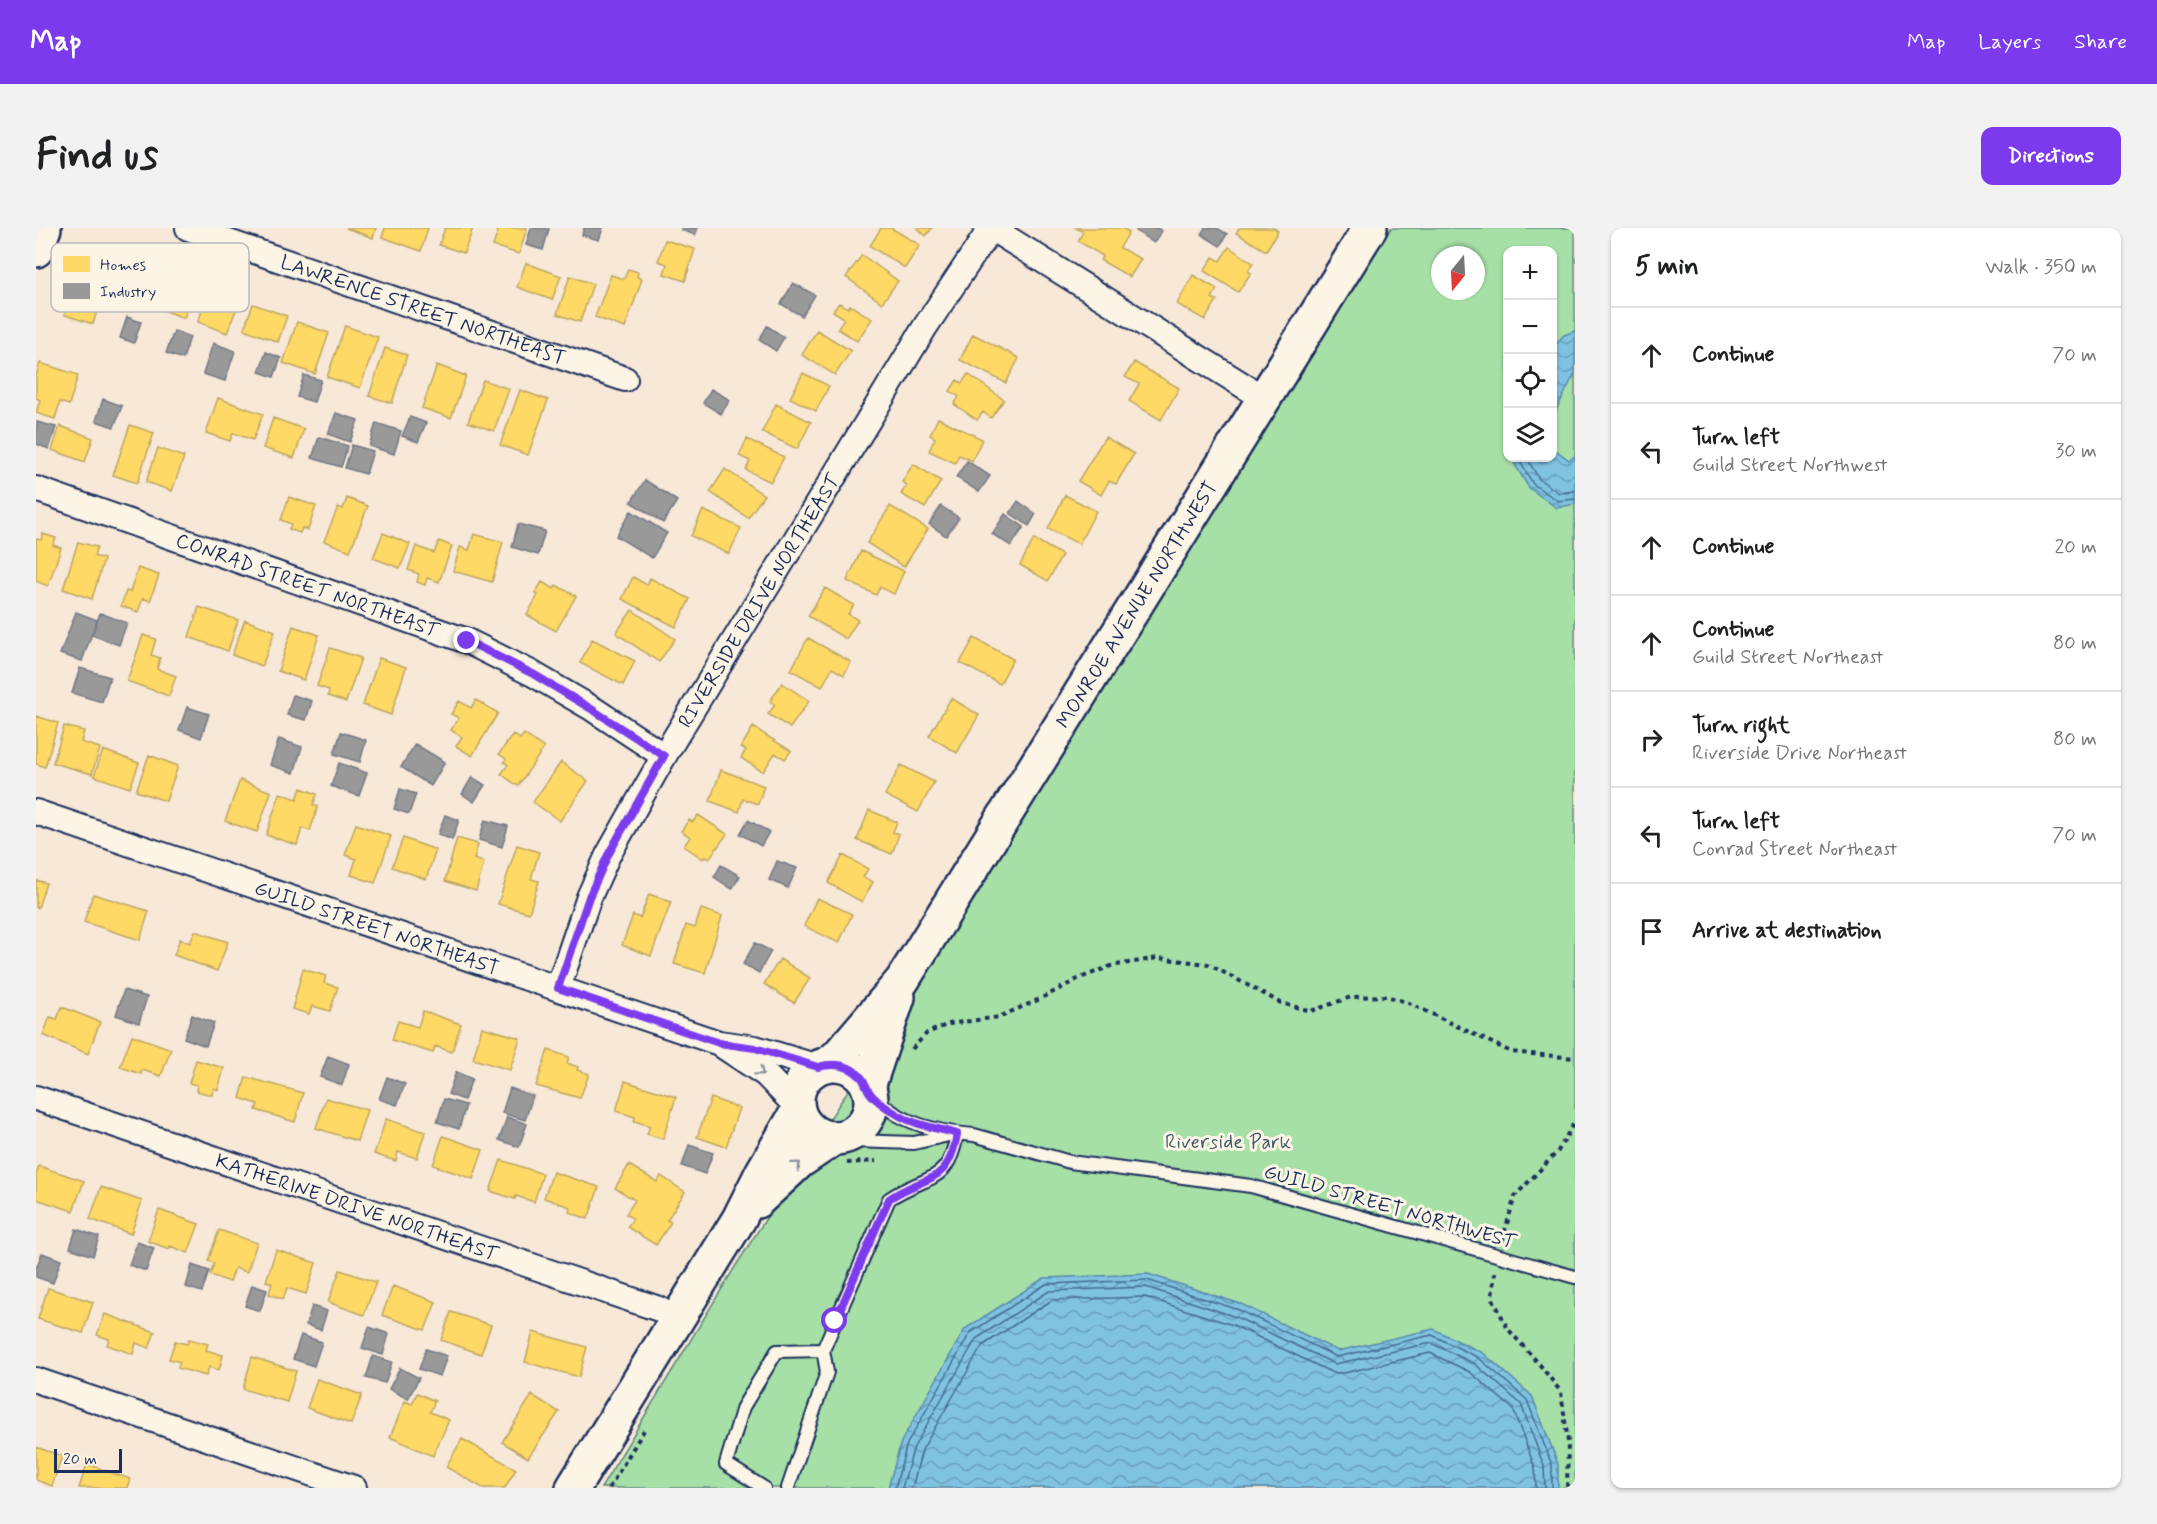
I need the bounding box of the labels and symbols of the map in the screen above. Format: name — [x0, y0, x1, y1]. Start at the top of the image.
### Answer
legend — [51, 243, 249, 312]
north arrow — [1431, 246, 1485, 300]
street label: LAWRENCE STREET NORTHEAST — [277, 249, 569, 373]
text: Homes — [100, 255, 146, 276]
text: Industry — [100, 282, 156, 303]
street label: RIVERSIDE DRIVE NORTHEAST — [672, 468, 848, 733]
street label: MONROE AVENUE NORTHWEST — [1050, 476, 1224, 734]
street label: CONRAD STREET NORTHEAST — [172, 527, 444, 646]
route end — [453, 627, 479, 653]
street label: GUILD STREET NORTHEAST — [251, 875, 502, 983]
one-way arrow — [754, 1065, 765, 1076]
park label: Riverside Park — [1165, 1129, 1291, 1156]
street label: KATHERINE DRIVE NORTHEAST — [212, 1148, 503, 1269]
street label: GUILD STREET NORTHWEST — [1260, 1159, 1520, 1257]
one-way arrow — [790, 1161, 801, 1172]
route start — [821, 1307, 847, 1333]
scale bar — [54, 1446, 122, 1474]

